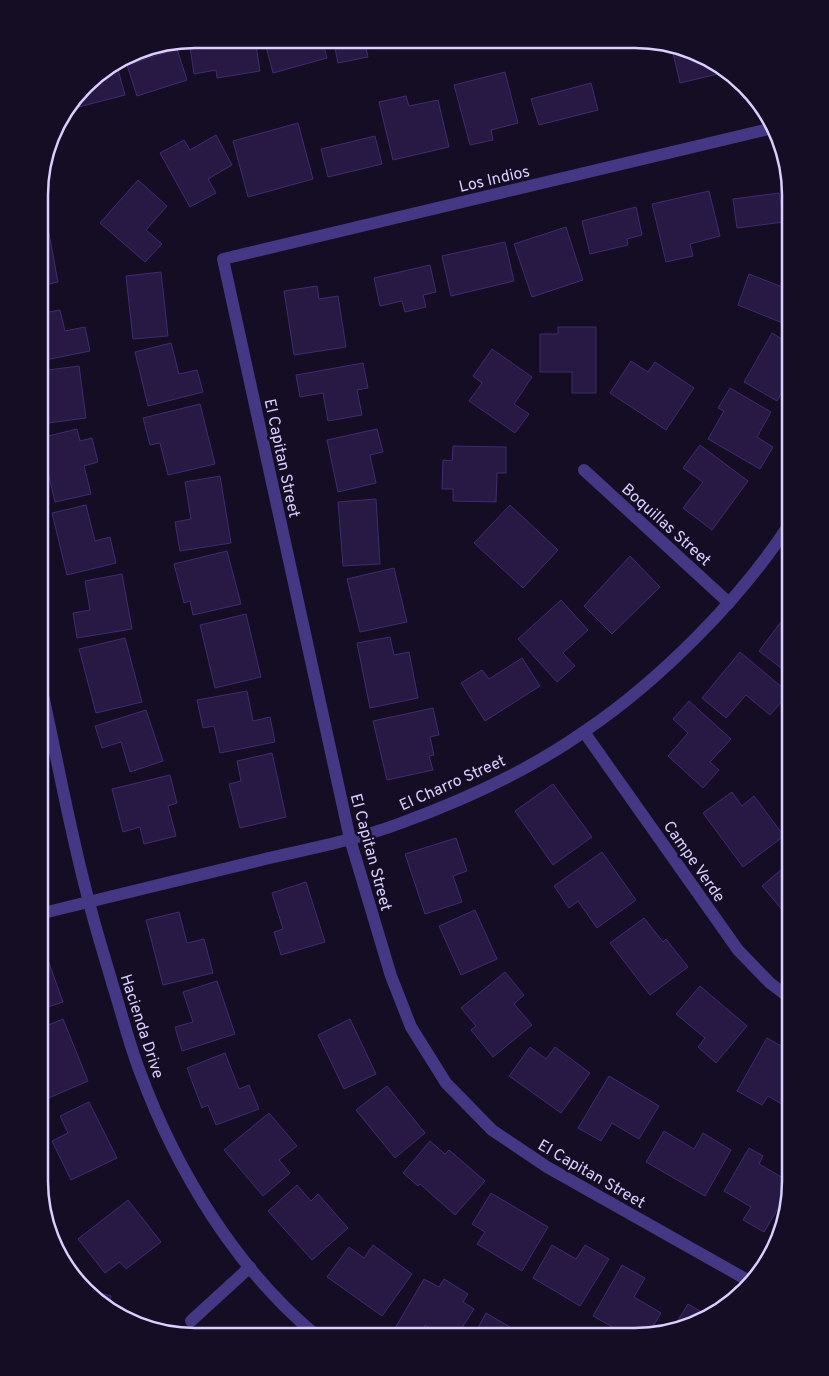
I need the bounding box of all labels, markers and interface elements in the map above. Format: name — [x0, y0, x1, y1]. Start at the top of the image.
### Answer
street label: Los Indios — [457, 162, 532, 198]
street label: El Capitan Street — [259, 397, 303, 520]
street label: Boquillas Street — [617, 480, 715, 571]
street label: El Charro Street — [397, 751, 509, 816]
street label: El Capitan Street — [345, 792, 395, 914]
street label: Campe Verde — [658, 818, 729, 907]
street label: Hacienda Drive — [115, 972, 167, 1081]
street label: El Capitan Street — [534, 1136, 648, 1214]

